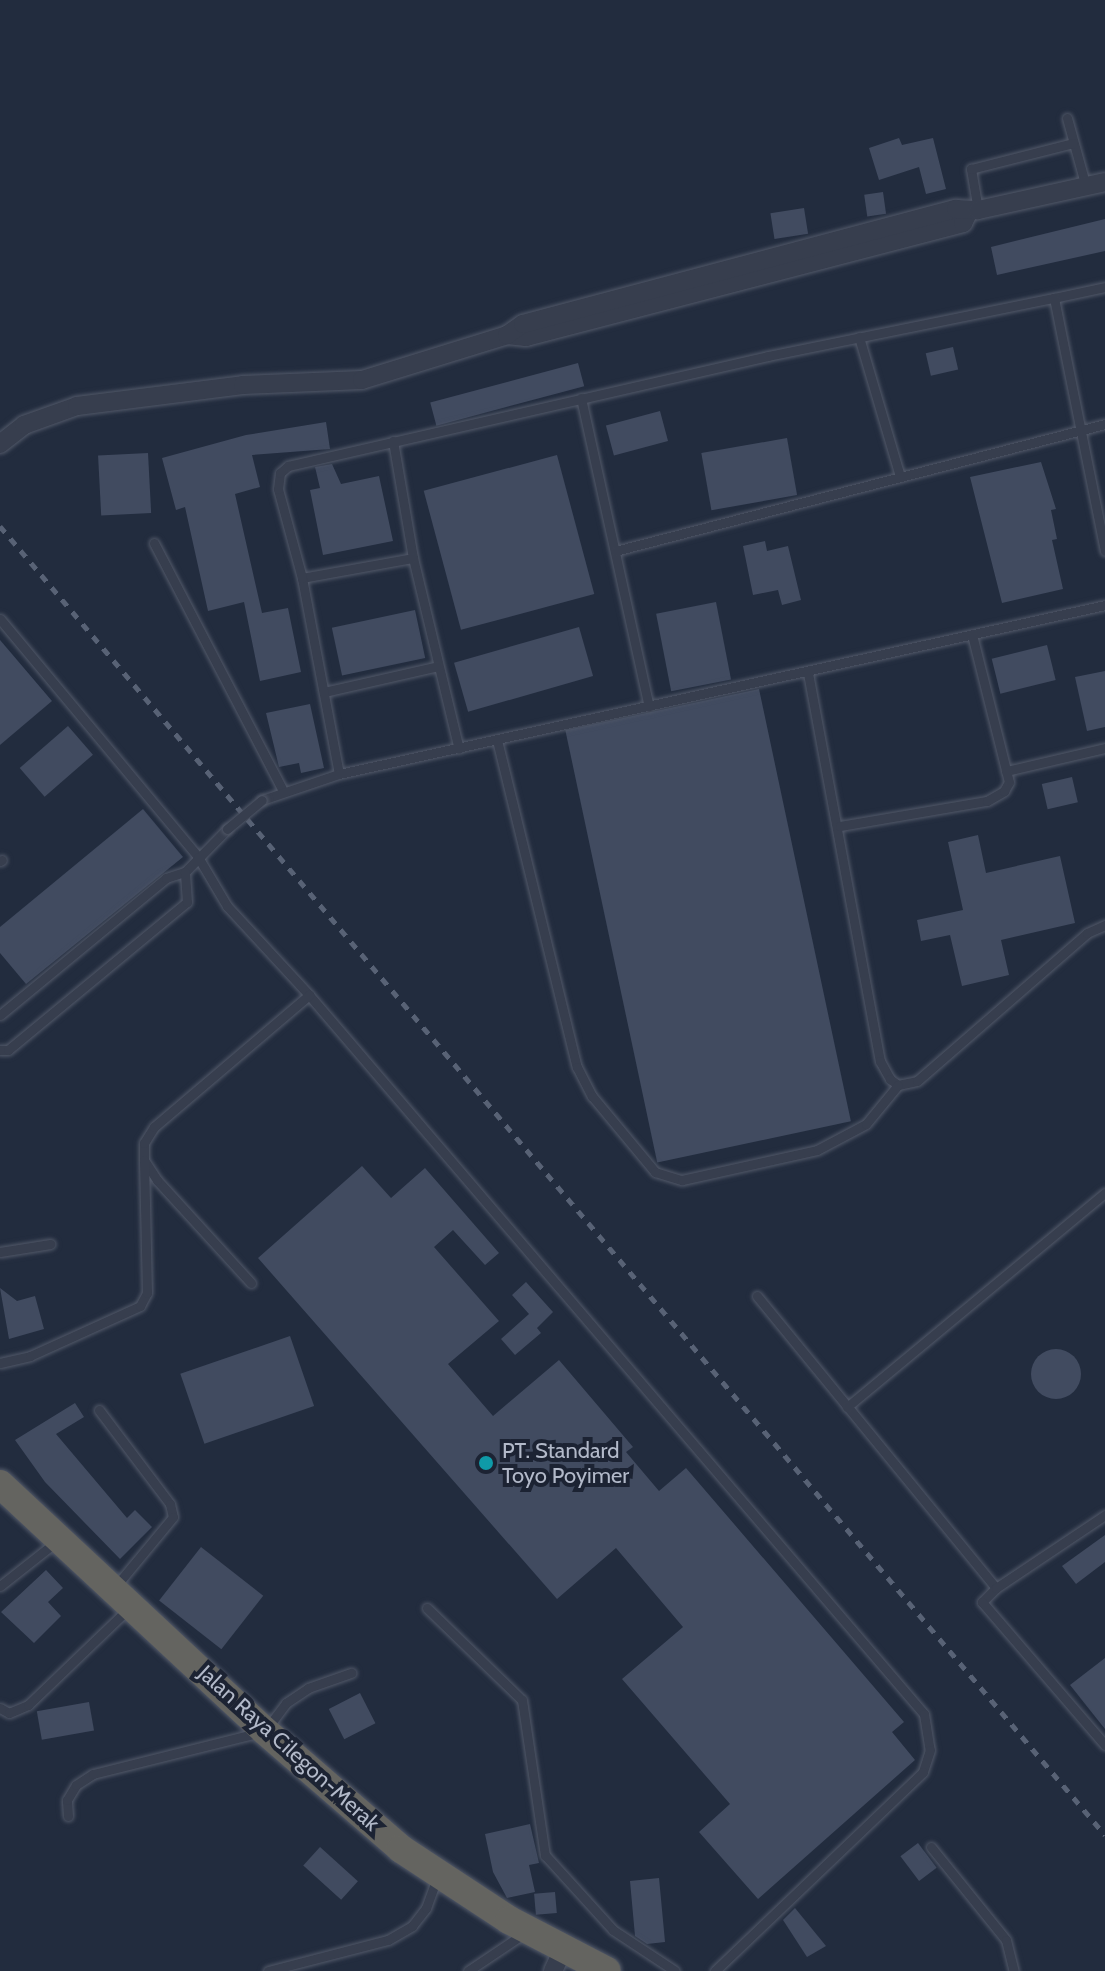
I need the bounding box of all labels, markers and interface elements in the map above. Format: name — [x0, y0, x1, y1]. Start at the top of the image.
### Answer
place label: PT. Standard Toyo Poyimer — [502, 1437, 629, 1488]
marker: PT. Standard Toyo Poyimer — [477, 1454, 495, 1472]
street label: Jalan Raya Cilegon-Merak — [193, 1660, 385, 1836]

